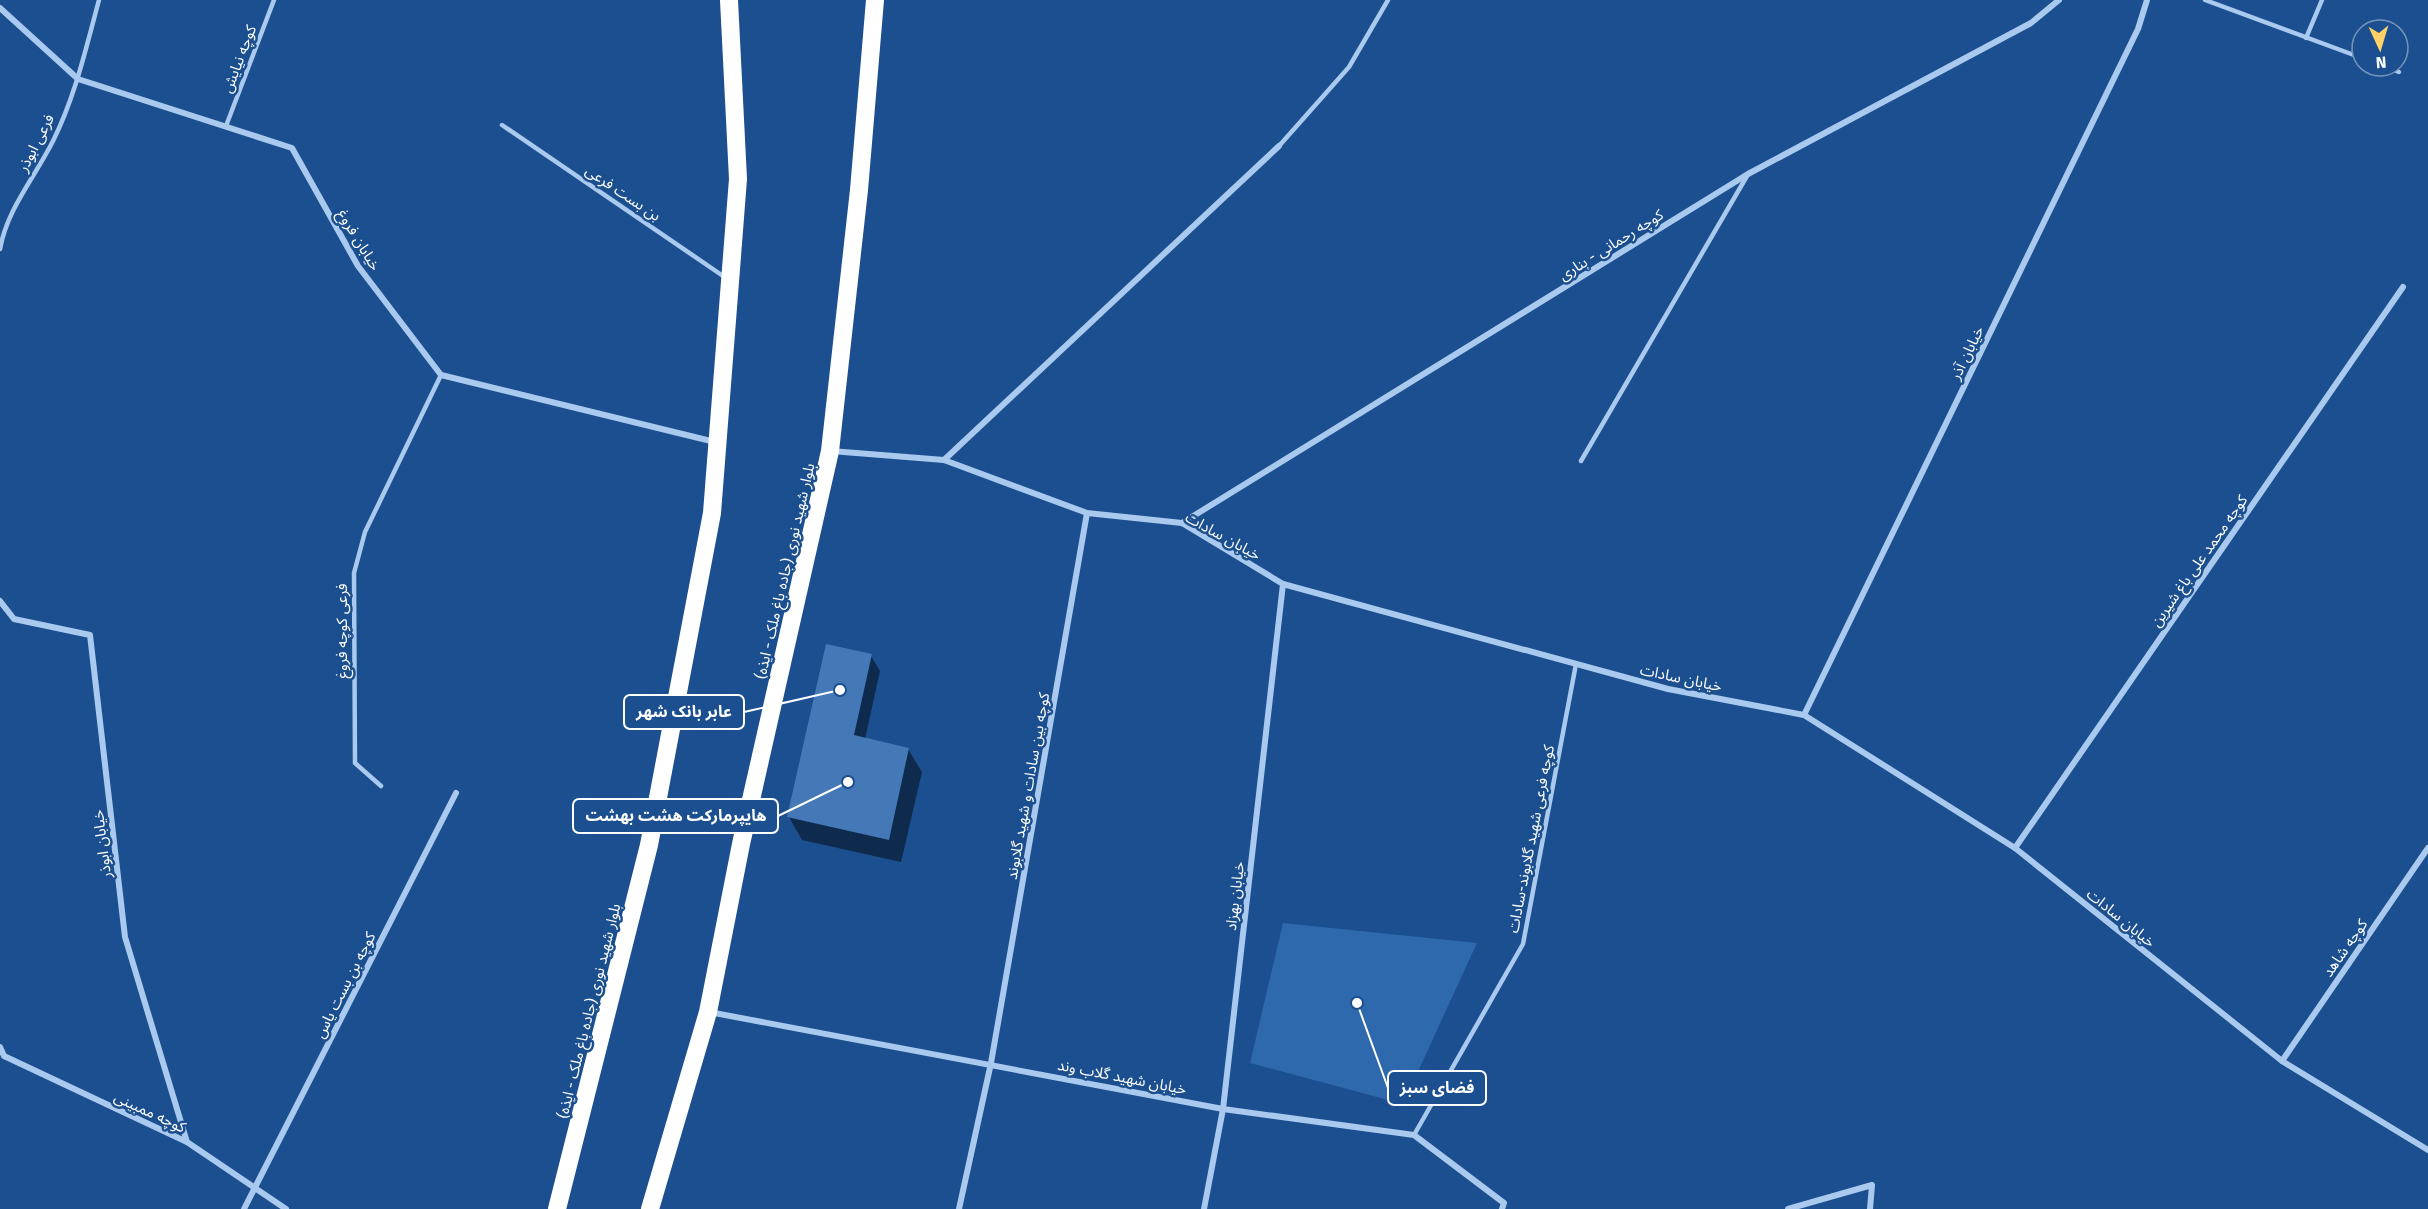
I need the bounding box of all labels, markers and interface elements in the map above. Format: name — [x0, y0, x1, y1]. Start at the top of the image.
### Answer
north arrow — [2350, 18, 2410, 78]
street label: کوچه نیایش — [218, 22, 261, 96]
text: N — [2375, 53, 2387, 72]
street label: فرعی ابوذر — [13, 111, 58, 176]
street label: بن بست فرعی — [582, 161, 664, 225]
street label: کوچه رحمانی - بناری — [1555, 205, 1668, 285]
street label: خیابان فروغ — [331, 206, 384, 276]
street label: خیابان آذر — [1946, 323, 1988, 384]
street label: بلوار شهید نوری (جاده باغ ملک - ایذه) — [751, 461, 822, 681]
street label: کوچه محمد علی باغ شیرین — [2147, 491, 2254, 632]
street label: خیابان سادات — [1182, 508, 1264, 564]
street label: فرعی کوچه فروغ — [333, 583, 354, 679]
street label: خیابان سادات — [1638, 661, 1724, 695]
street label: کوچه بین سادات و شهید گلابوند — [1003, 690, 1054, 881]
callout: عابر بانک شهر — [624, 695, 744, 729]
text: عابر بانک شهر — [635, 702, 732, 721]
street label: کوچه فرعی شهید گلابوند-سادات — [1504, 743, 1559, 935]
callout: هایپرمارکت هشت بهشت — [573, 799, 778, 833]
text: هایپرمارکت هشت بهشت — [585, 806, 767, 826]
street label: خیابان ابوذر — [89, 809, 115, 880]
street label: خیابان بهزاد — [1222, 860, 1248, 932]
street label: خیابان سادات — [2083, 885, 2159, 951]
street label: بلوار شهید نوری (جاده باغ ملک - ایذه) — [554, 902, 627, 1121]
street label: کوچه شاهد — [2319, 915, 2373, 981]
street label: کوچه بن بست یاس — [311, 928, 381, 1041]
street label: خیابان شهید گلاب وند — [1056, 1056, 1188, 1098]
callout: فضای سبز — [1388, 1071, 1486, 1105]
text: فضای سبز — [1399, 1078, 1474, 1097]
street label: کوچه ممبینی — [111, 1088, 189, 1138]

